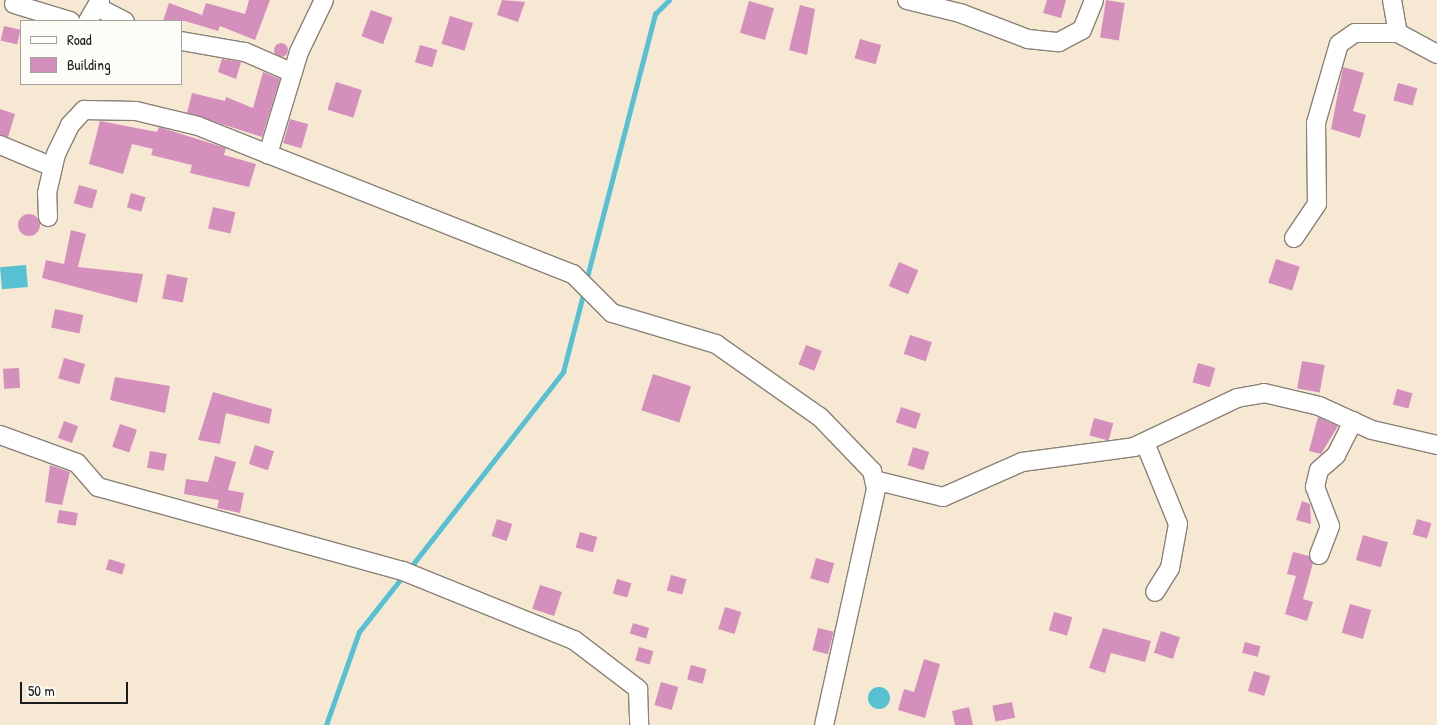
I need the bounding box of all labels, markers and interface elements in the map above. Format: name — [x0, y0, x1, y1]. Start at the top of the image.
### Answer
legend — [20, 20, 182, 85]
text: Road — [67, 29, 92, 50]
text: Building — [67, 54, 111, 75]
scale bar — [22, 672, 130, 704]
text: 50 m — [28, 680, 55, 701]

